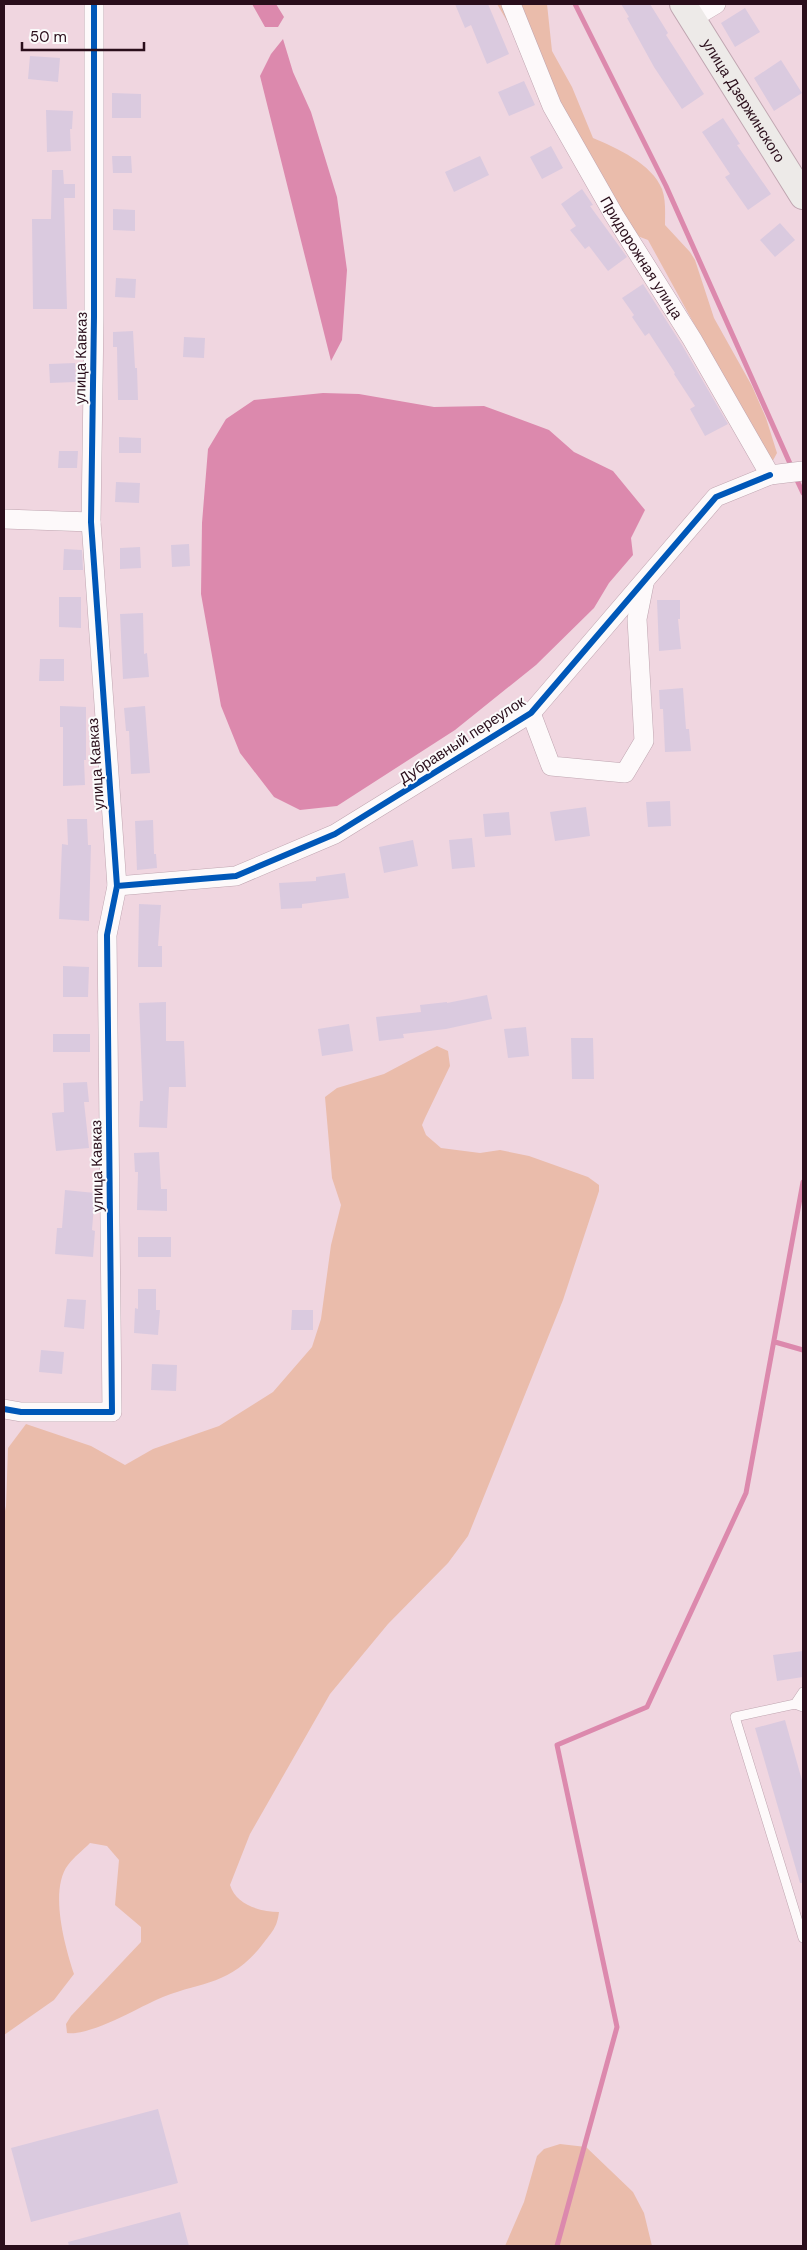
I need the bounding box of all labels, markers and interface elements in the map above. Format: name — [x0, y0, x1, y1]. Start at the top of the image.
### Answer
scale bar — [22, 20, 145, 52]
text: 50 m — [30, 27, 67, 47]
street label: улица Дзержинского — [697, 35, 790, 166]
street label: Придорожная улица — [595, 193, 687, 324]
street label: улица Кавказ — [70, 312, 92, 404]
street label: Дубравный переулок — [395, 691, 529, 788]
street label: улица Кавказ — [83, 717, 109, 811]
street label: улица Кавказ — [86, 1120, 108, 1212]

